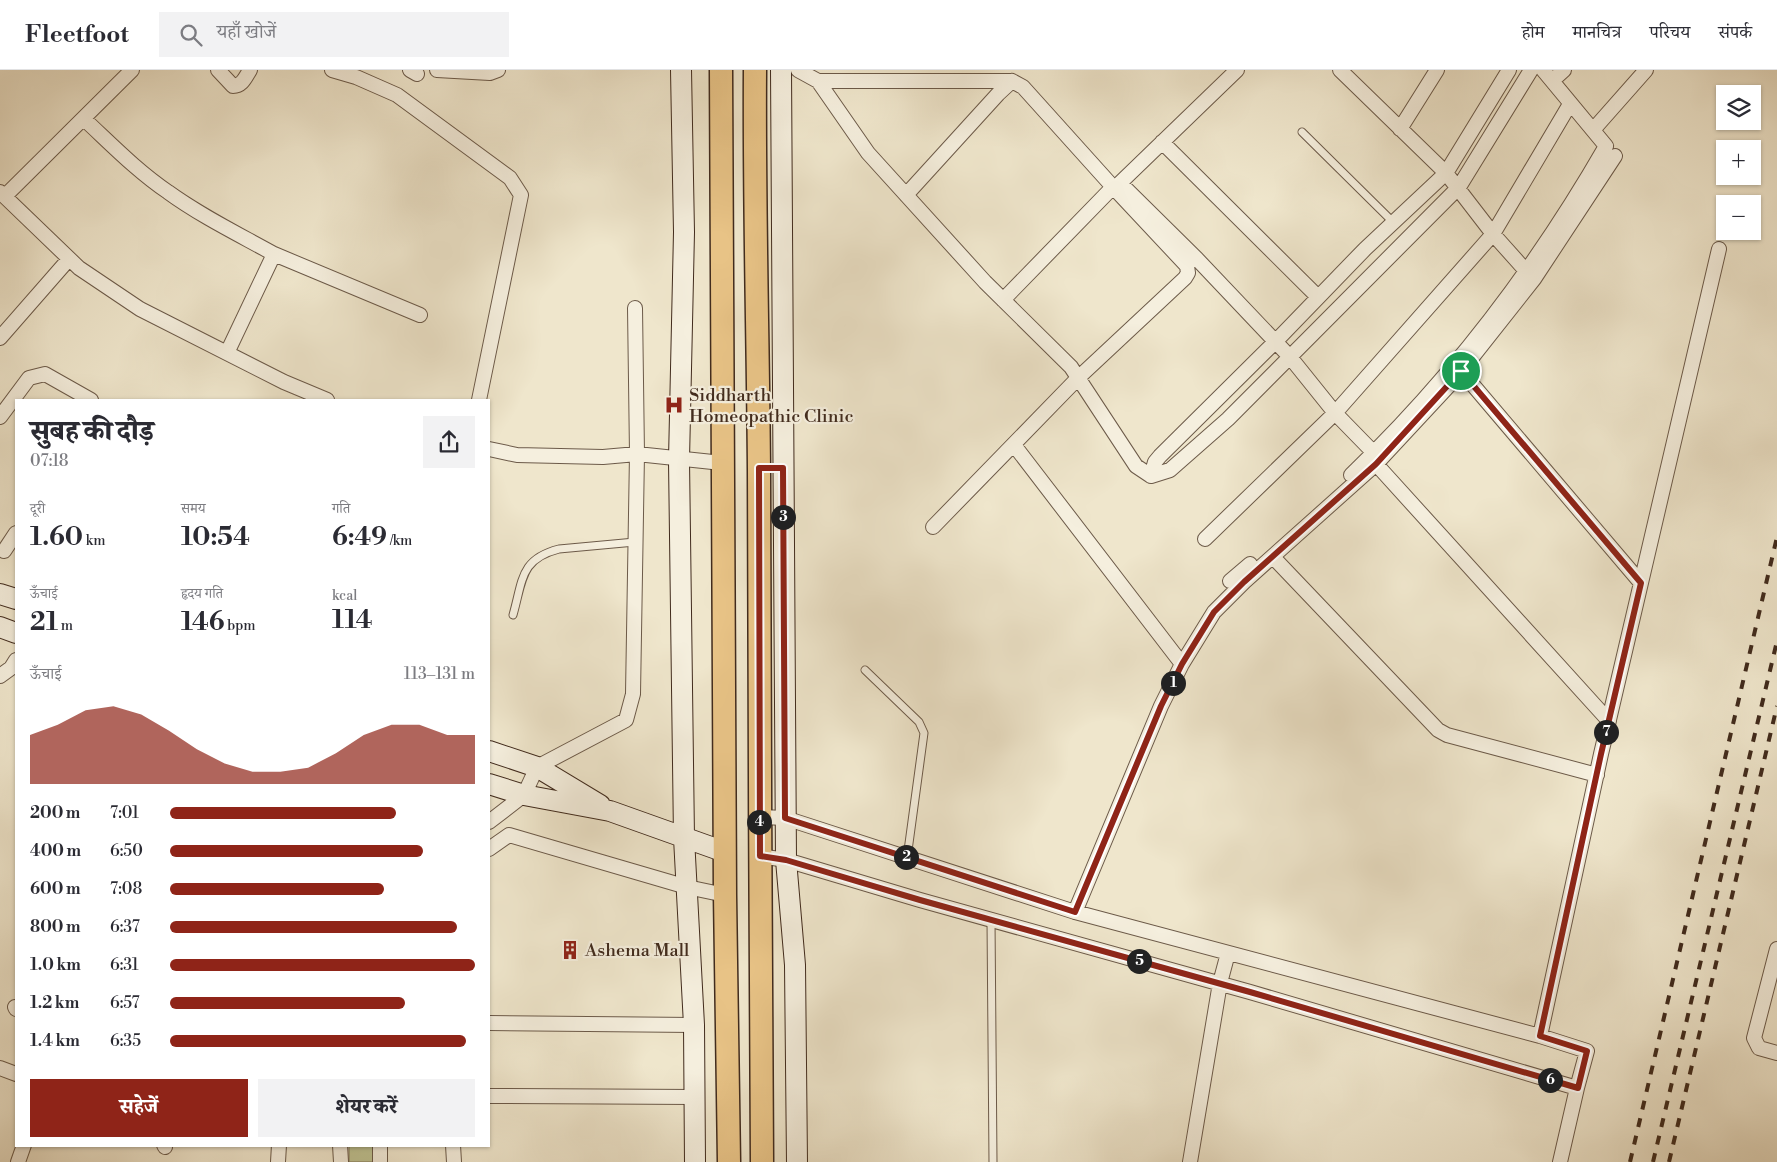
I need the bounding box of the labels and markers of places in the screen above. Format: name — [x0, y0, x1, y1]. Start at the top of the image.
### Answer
pin — [1440, 350, 1482, 392]
place label: Siddharth Homeopathic Clinic — [689, 384, 853, 428]
hospital icon: Siddharth Homeopathic Clinic — [663, 394, 685, 416]
pin: 3 — [770, 504, 796, 530]
pin: 1 — [1160, 670, 1186, 696]
pin: 7 — [1594, 720, 1618, 744]
pin: 4 — [746, 810, 772, 834]
pin: 2 — [894, 844, 918, 870]
building icon: Ashema Mall — [559, 939, 581, 961]
place label: Ashema Mall — [584, 939, 690, 962]
pin: 5 — [1126, 948, 1152, 974]
pin: 6 — [1538, 1068, 1562, 1092]

